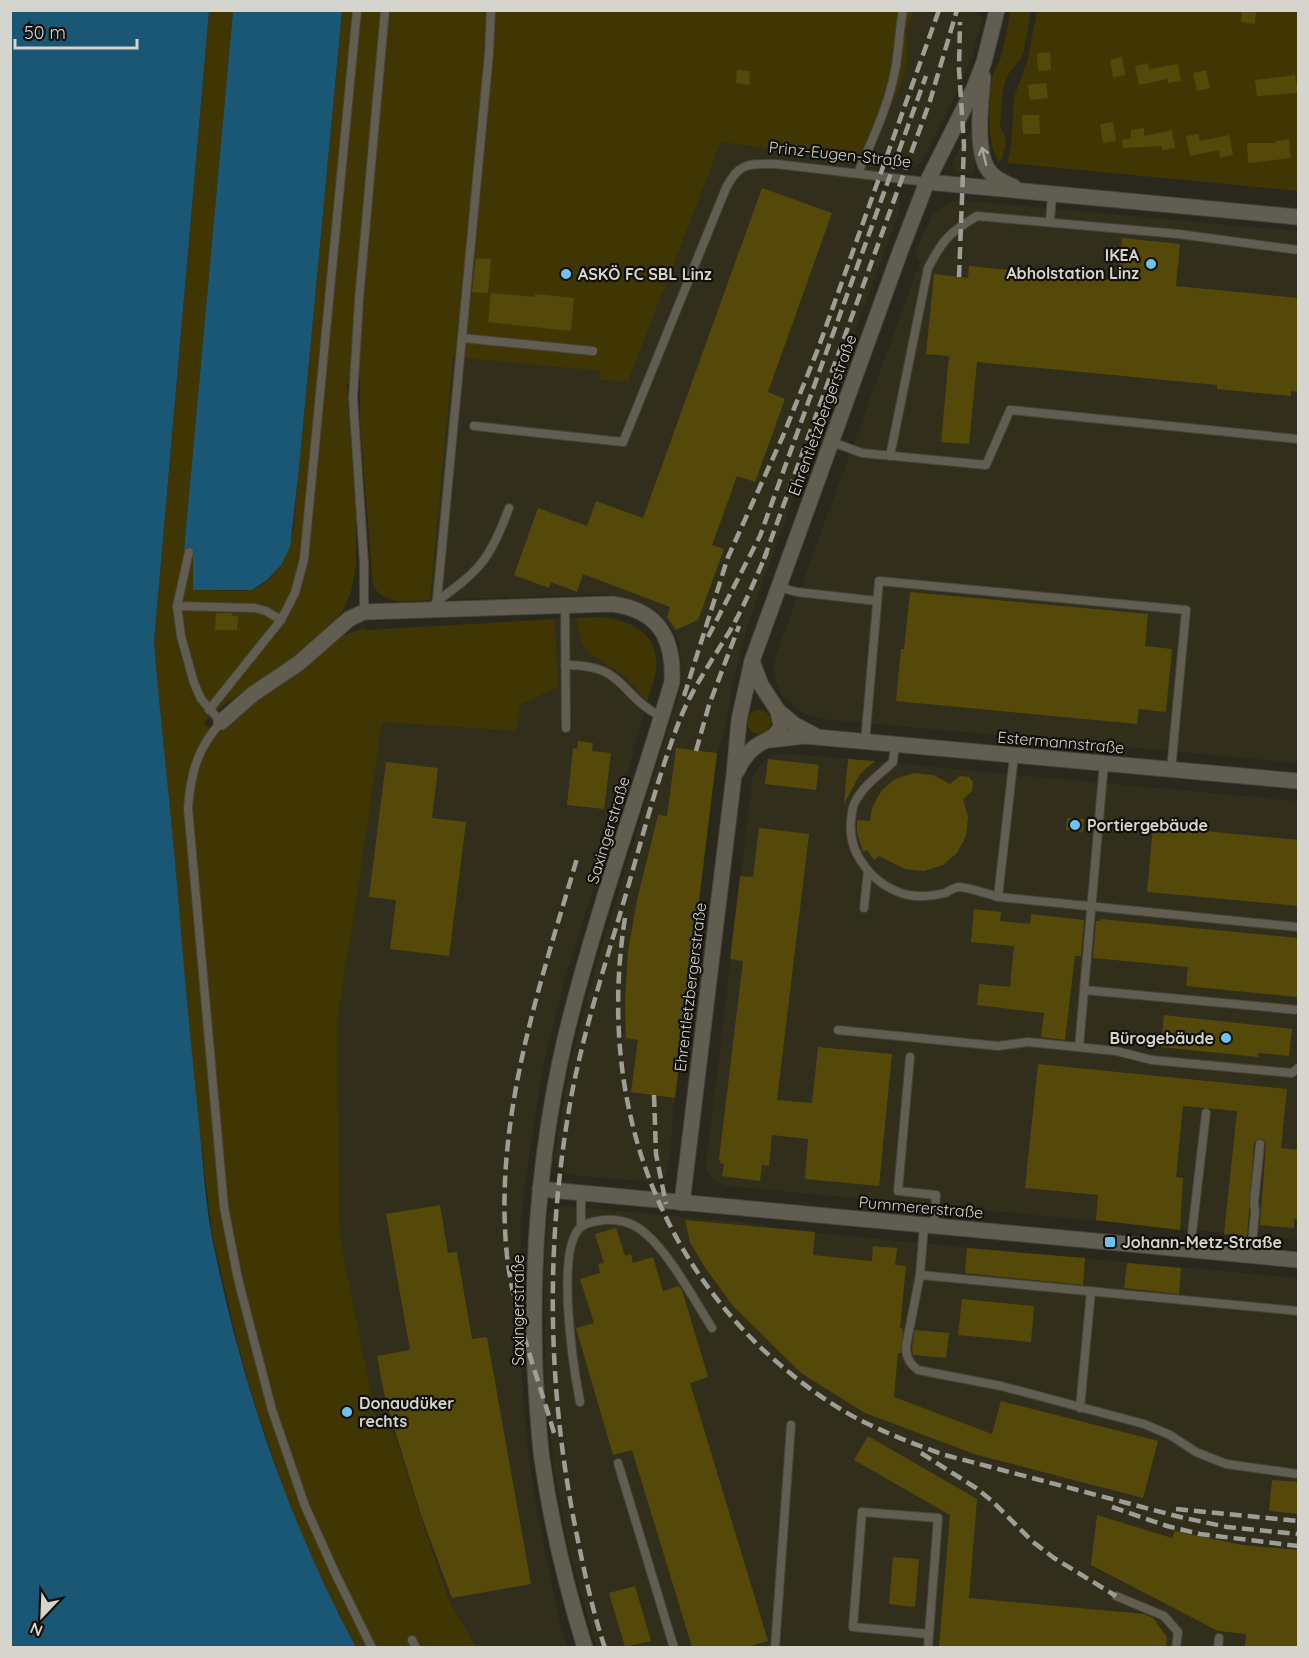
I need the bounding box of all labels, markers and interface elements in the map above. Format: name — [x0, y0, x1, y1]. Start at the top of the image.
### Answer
scale bar — [15, 12, 136, 50]
text: 50 m — [24, 21, 66, 44]
street label: Prinz-Eugen-Straße — [768, 137, 912, 171]
one-way arrow — [977, 147, 989, 166]
place label: IKEA Abholstation Linz — [1006, 245, 1140, 283]
marker: IKEA Abholstation Linz — [1144, 257, 1158, 271]
place label: ASKÖ FC SBL Linz — [578, 264, 712, 284]
marker: ASKÖ FC SBL Linz — [559, 267, 573, 281]
street label: Ehrentletzbergerstraße — [783, 332, 861, 498]
street label: Estermannstraße — [997, 726, 1125, 758]
street label: Saxingerstraße — [582, 774, 634, 886]
place label: Portiergebäude — [1087, 815, 1208, 835]
marker: Portiergebäude — [1068, 818, 1082, 832]
street label: Ehrentletzbergerstraße — [670, 901, 710, 1073]
place label: Bürogebäude — [1109, 1028, 1214, 1048]
marker: Bürogebäude — [1219, 1031, 1233, 1045]
street label: Pummererstraße — [858, 1192, 984, 1222]
place label: Johann-Metz-Straße — [1122, 1232, 1282, 1252]
marker: Johann-Metz-Straße — [1103, 1235, 1117, 1249]
street label: Saxingerstraße — [508, 1254, 528, 1366]
place label: Donaudüker rechts — [359, 1393, 454, 1431]
marker: Donaudüker rechts — [340, 1405, 354, 1419]
north arrow — [12, 1586, 72, 1646]
text: N — [27, 1618, 45, 1641]

